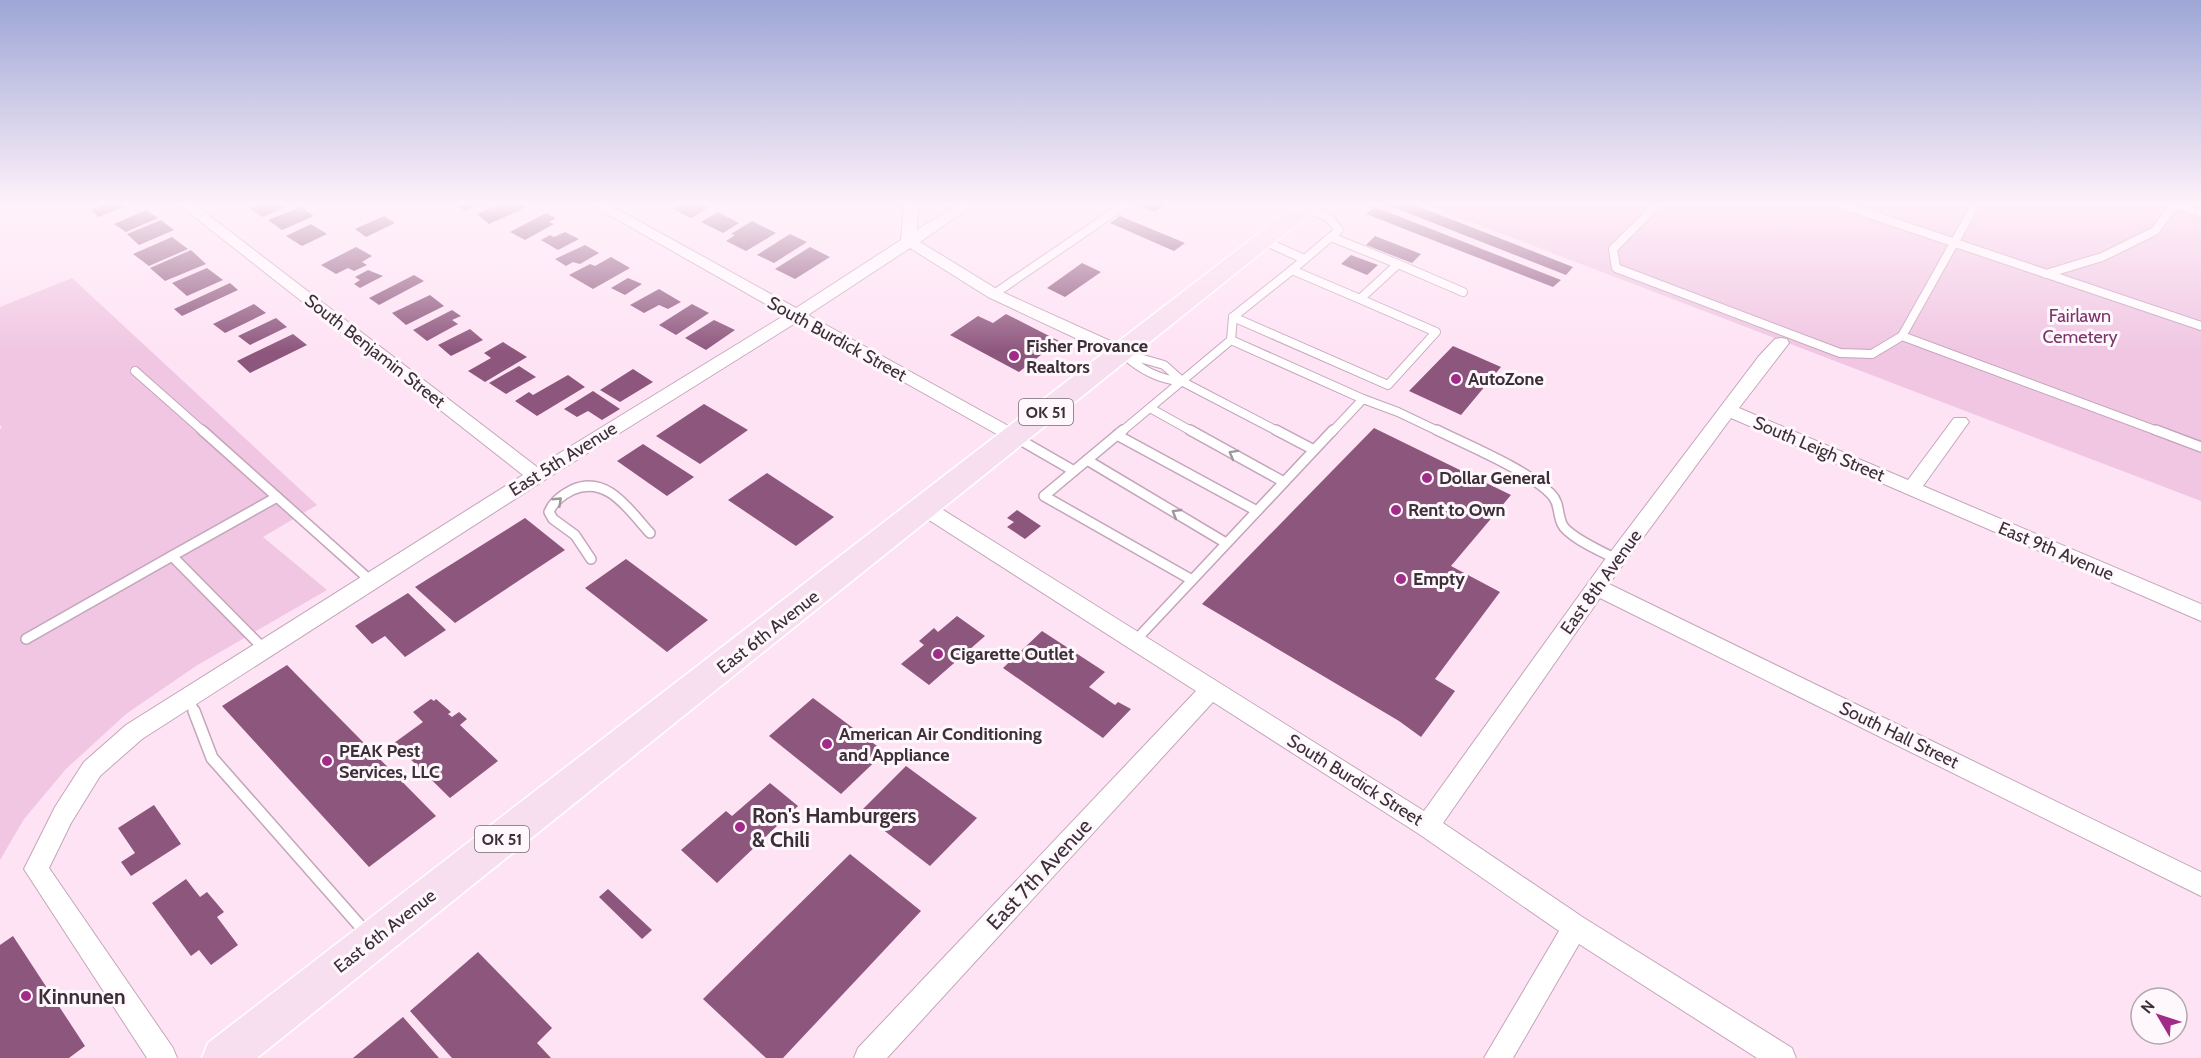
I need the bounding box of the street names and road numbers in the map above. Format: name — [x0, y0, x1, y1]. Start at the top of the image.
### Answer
street label: South Benjamin Street — [300, 289, 450, 413]
street label: South Burdick Street — [764, 292, 910, 386]
road number: OK 51 — [1019, 399, 1073, 425]
street label: South Leigh Street — [1750, 411, 1888, 487]
street label: East 5th Avenue — [505, 417, 621, 501]
street label: East 9th Avenue — [1995, 517, 2117, 585]
street label: East 8th Avenue — [1556, 525, 1646, 639]
street label: East 6th Avenue — [713, 585, 823, 679]
street label: South Hall Street — [1836, 697, 1962, 773]
street label: South Burdick Street — [1283, 729, 1427, 831]
street label: East 7th Avenue — [981, 813, 1097, 935]
road number: OK 51 — [475, 826, 529, 852]
street label: East 6th Avenue — [330, 884, 440, 978]

